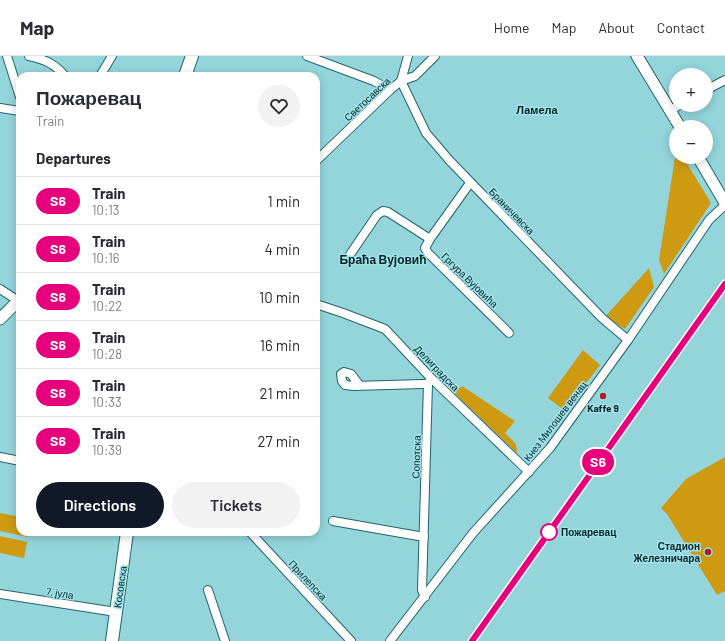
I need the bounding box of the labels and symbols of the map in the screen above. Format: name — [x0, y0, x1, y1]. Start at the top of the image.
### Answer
street label: Светосавска — [341, 74, 393, 123]
district label: Ламела — [516, 103, 559, 116]
street label: Браничевска — [487, 185, 537, 237]
street label: Гргура Вујовића — [439, 250, 501, 310]
district label: Браћа Вујовић — [339, 252, 427, 267]
street label: Делиградска — [412, 343, 462, 394]
street label: Кнез Милошев венац — [521, 378, 589, 463]
marker: Kaffe 9 — [598, 391, 608, 401]
place label: Kaffe 9 — [587, 402, 619, 414]
street label: Сопотска — [409, 435, 423, 479]
line badge: S6 — [580, 449, 616, 475]
marker: Пожаревац — [540, 523, 558, 541]
place label: Пожаревац — [561, 526, 617, 538]
place label: Стадион Железничара — [632, 540, 700, 564]
marker: Стадион Железничара — [703, 547, 713, 557]
street label: Прилепска — [286, 558, 330, 603]
street label: Косовска — [111, 565, 129, 609]
street label: 7. јула — [45, 585, 75, 601]

